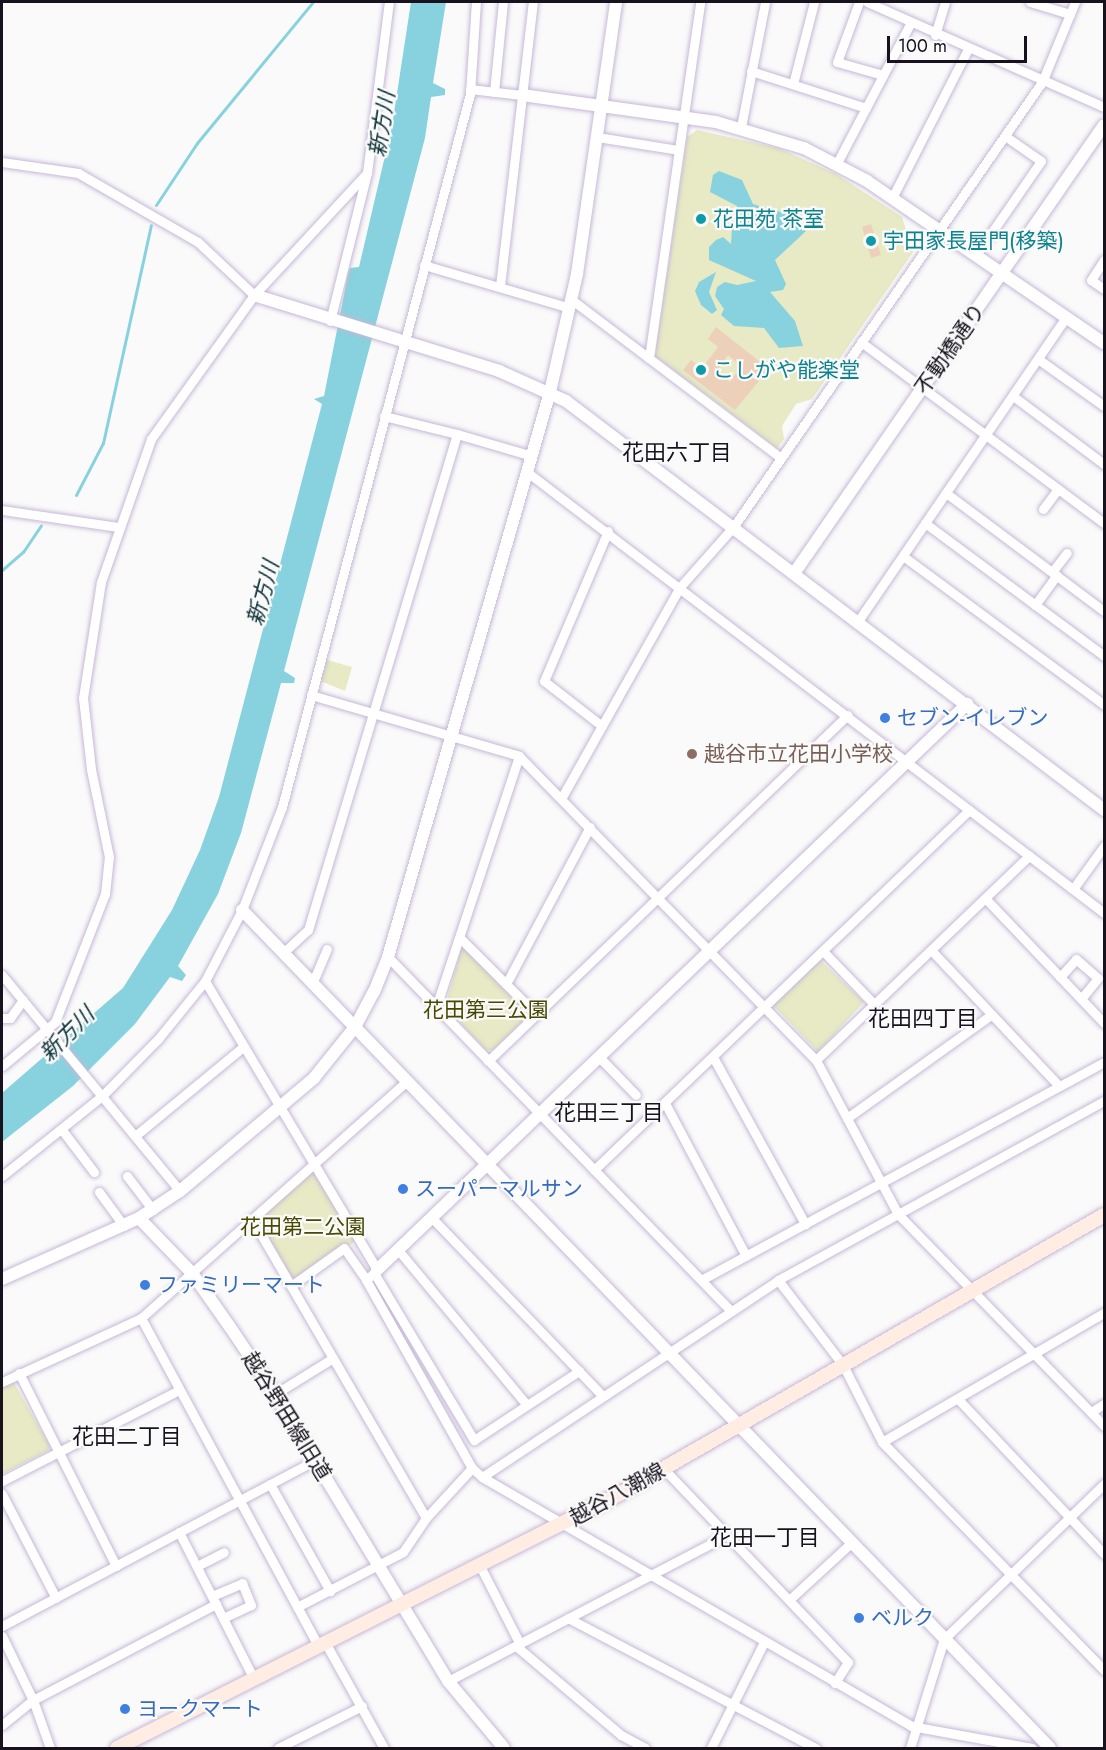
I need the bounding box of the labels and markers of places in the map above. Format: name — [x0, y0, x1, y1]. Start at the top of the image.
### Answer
place label: 花田苑 茶室 — [713, 206, 824, 232]
marker: 花田苑 茶室 — [694, 212, 708, 226]
place label: 宇田家長屋門(移築) — [883, 228, 1064, 254]
marker: 宇田家長屋門(移築) — [864, 234, 878, 248]
place label: こしがや能楽堂 — [713, 357, 860, 383]
marker: こしがや能楽堂 — [694, 363, 708, 377]
place label: セブン-イレブン — [897, 705, 1048, 731]
marker: セブン-イレブン — [878, 711, 892, 725]
place label: 越谷市立花田小学校 — [704, 741, 893, 767]
marker: 越谷市立花田小学校 — [685, 747, 699, 761]
place label: スーパーマルサン — [415, 1176, 583, 1202]
marker: スーパーマルサン — [396, 1182, 410, 1196]
place label: ファミリーマート — [157, 1272, 325, 1298]
marker: ファミリーマート — [138, 1278, 152, 1292]
place label: ベルク — [871, 1605, 934, 1631]
marker: ベルク — [852, 1611, 866, 1625]
place label: ヨークマート — [137, 1696, 263, 1722]
marker: ヨークマート — [118, 1702, 132, 1716]

